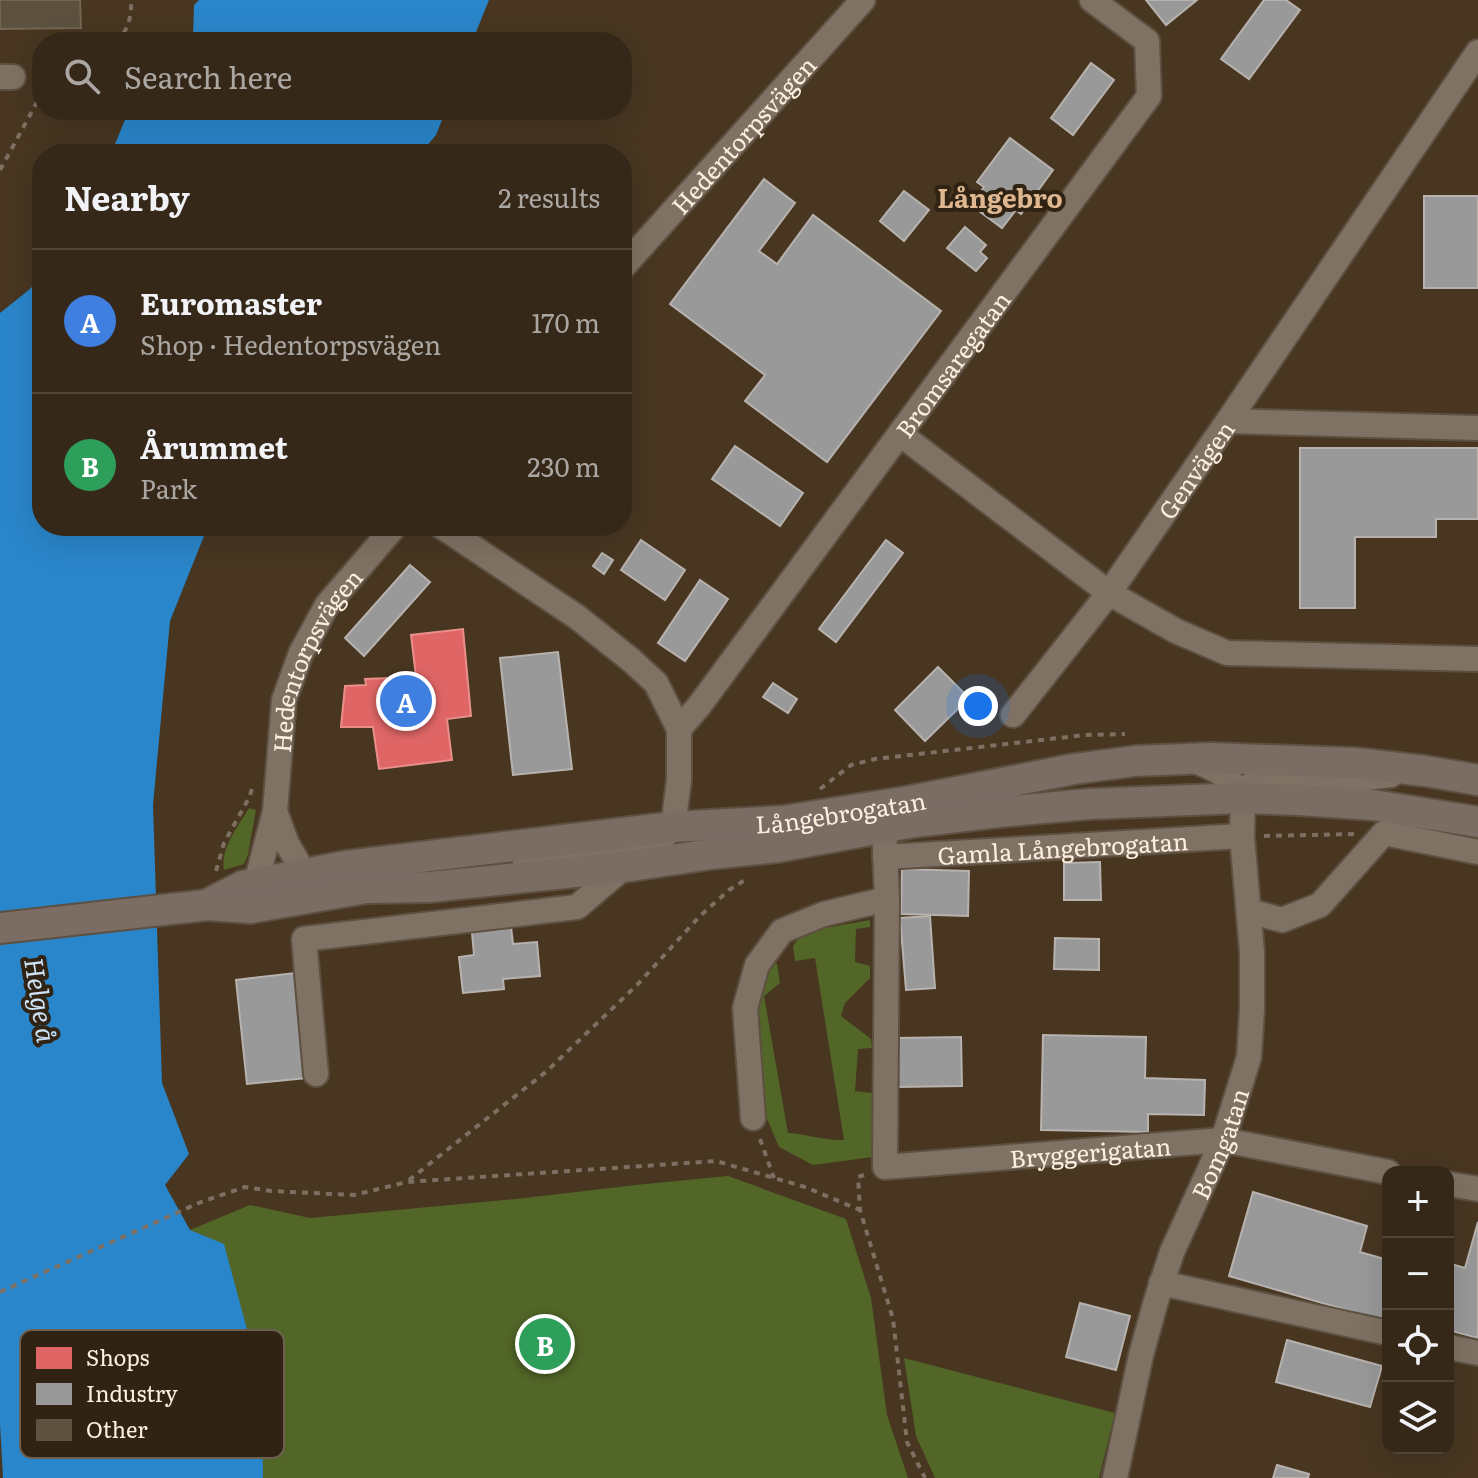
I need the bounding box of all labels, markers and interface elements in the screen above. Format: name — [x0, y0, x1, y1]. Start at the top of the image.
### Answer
search box — [32, 32, 632, 120]
street label: Hedentorpsvägen — [662, 47, 823, 221]
icon: search — [60, 54, 104, 98]
text: Search here — [124, 54, 292, 98]
text: Nearby — [64, 171, 190, 221]
text: 2 results — [498, 177, 600, 216]
district label: Långebro — [937, 177, 1063, 216]
text: Euromaster — [140, 280, 322, 324]
street label: Bromsaregatan — [886, 283, 1018, 444]
text: A — [80, 302, 100, 341]
text: 170 m — [532, 302, 600, 341]
text: Shop · Hedentorpsvägen — [140, 324, 441, 363]
street label: Genvägen — [1148, 413, 1241, 525]
text: Årummet — [140, 424, 288, 468]
text: B — [81, 446, 99, 485]
text: 230 m — [527, 446, 600, 485]
text: Park — [140, 468, 197, 507]
street label: Hedentorpsvägen — [262, 560, 369, 754]
pin: A — [380, 671, 432, 731]
your location — [958, 686, 998, 726]
street label: Långebrogatan — [755, 781, 929, 840]
street label: Gamla Långebrogatan — [936, 822, 1189, 871]
water label: Helge å — [16, 955, 68, 1045]
street label: Bomgatan — [1181, 1083, 1256, 1204]
street label: Bryggerigatan — [1008, 1127, 1172, 1174]
map controls — [1382, 1166, 1454, 1454]
button: + — [1382, 1166, 1454, 1238]
button: − — [1382, 1238, 1454, 1310]
button: locate — [1382, 1310, 1454, 1382]
pin: B — [519, 1314, 571, 1374]
legend — [20, 1330, 284, 1458]
text: Shops — [86, 1340, 150, 1373]
text: Industry — [86, 1376, 178, 1409]
button: layers — [1382, 1382, 1454, 1454]
text: Other — [86, 1412, 148, 1445]

